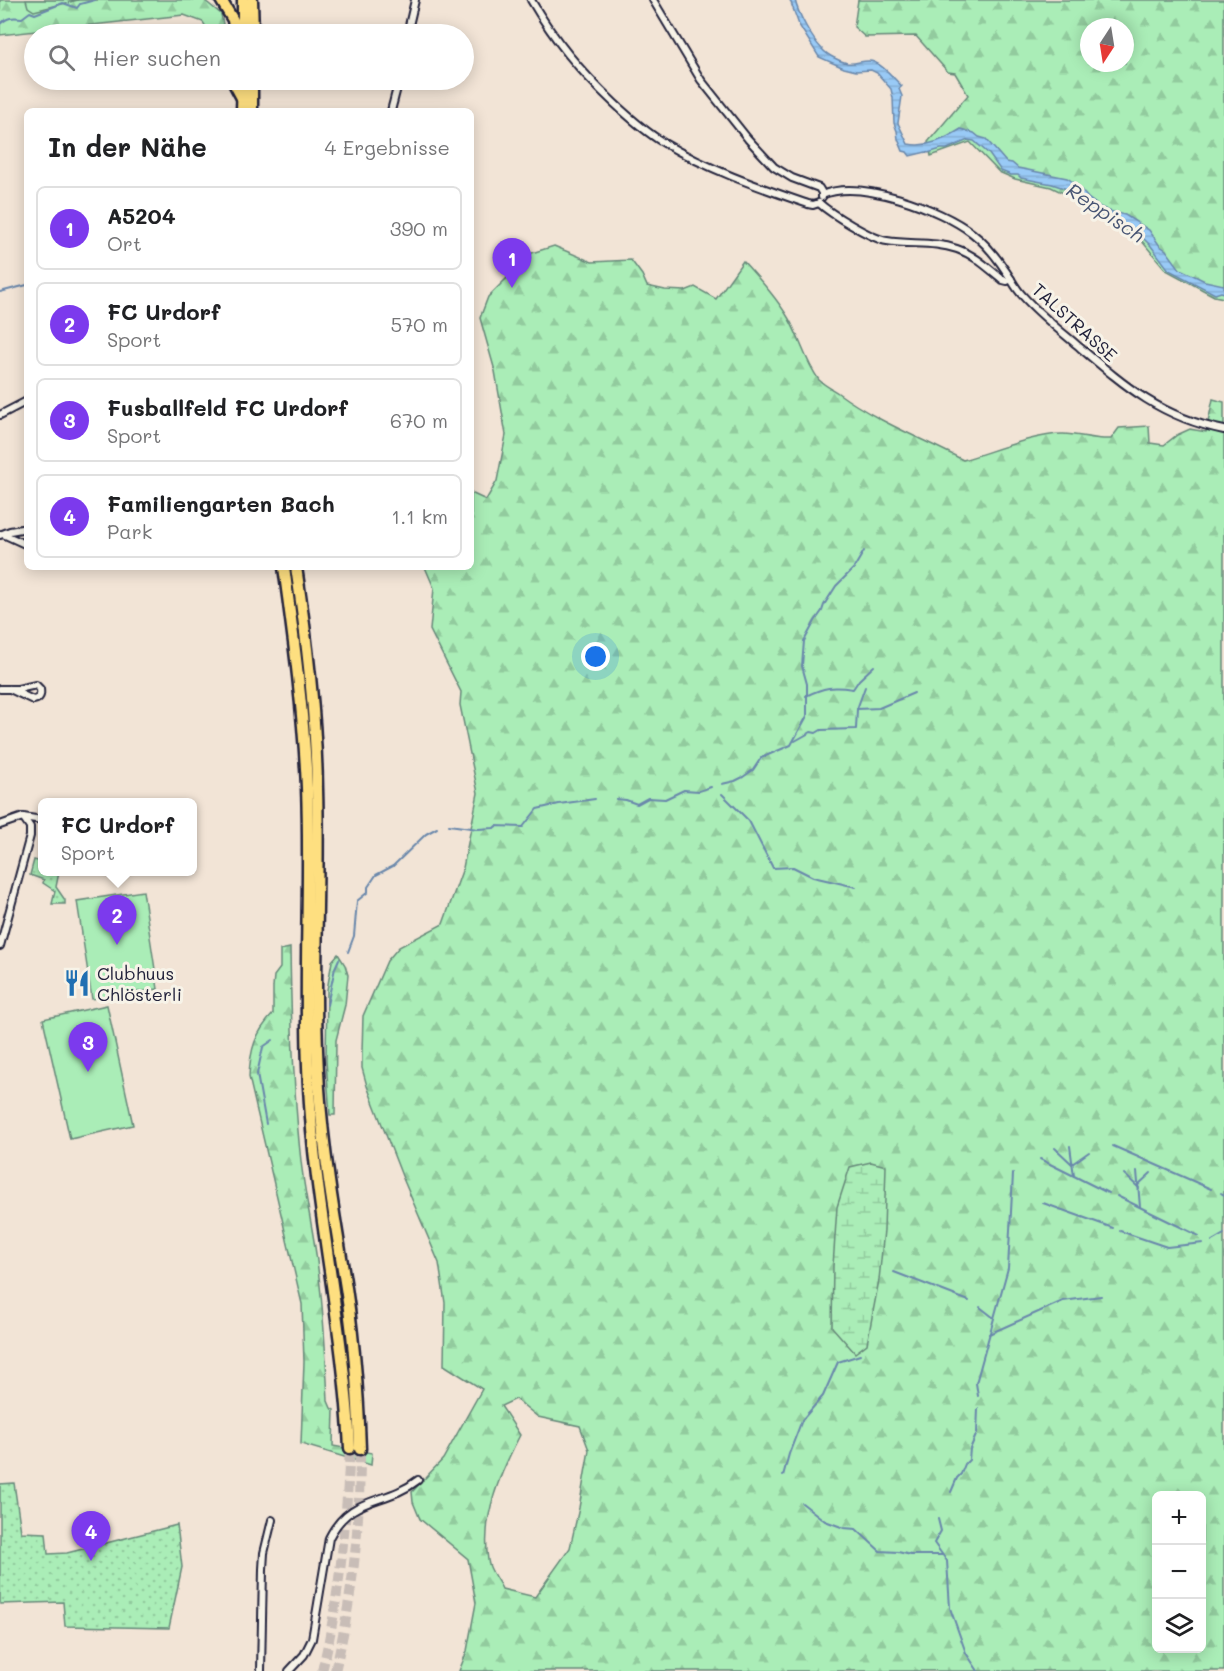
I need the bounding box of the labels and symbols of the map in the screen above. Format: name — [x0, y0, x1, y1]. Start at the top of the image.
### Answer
north arrow — [1080, 18, 1134, 72]
water label: Reppisch — [1062, 176, 1150, 248]
pin: 1 — [492, 238, 532, 288]
street label: TALSTRASSE — [1027, 277, 1123, 367]
your location — [581, 642, 610, 671]
pin: 2 — [98, 896, 136, 945]
place label: Clubhuus Chlösterli — [97, 961, 182, 1006]
restaurant icon: Clubhuus Chlösterli — [62, 968, 92, 998]
pin: 3 — [68, 1022, 107, 1072]
pin: 4 — [72, 1512, 110, 1561]

